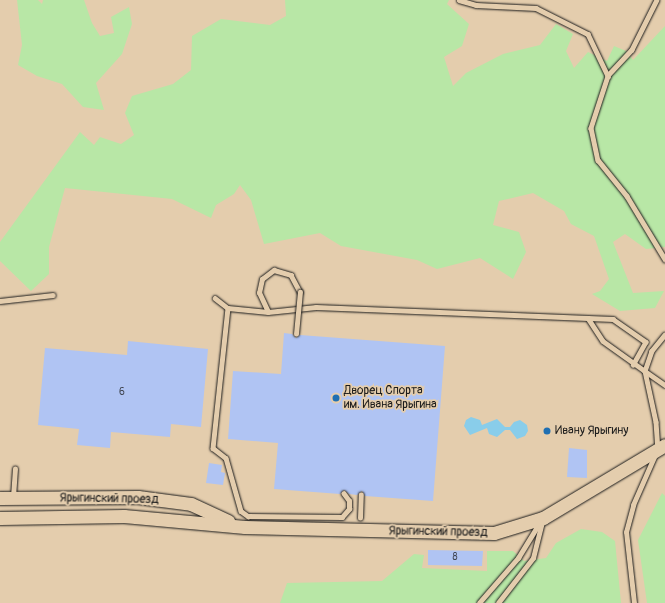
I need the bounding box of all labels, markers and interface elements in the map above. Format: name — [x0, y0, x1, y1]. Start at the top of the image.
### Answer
place label: Дворец Спорта им. Ивана Ярыгина — [344, 384, 437, 412]
house number: 6 — [119, 387, 125, 399]
marker: Дворец Спорта им. Ивана Ярыгина — [331, 393, 341, 403]
place label: Ивану Ярыгину — [555, 424, 628, 438]
marker: Ивану Ярыгину — [542, 426, 552, 436]
street label: Ярыгинский проезд — [59, 491, 159, 507]
street label: Ярыгинский проезд — [388, 524, 488, 540]
house number: 8 — [452, 552, 458, 564]

